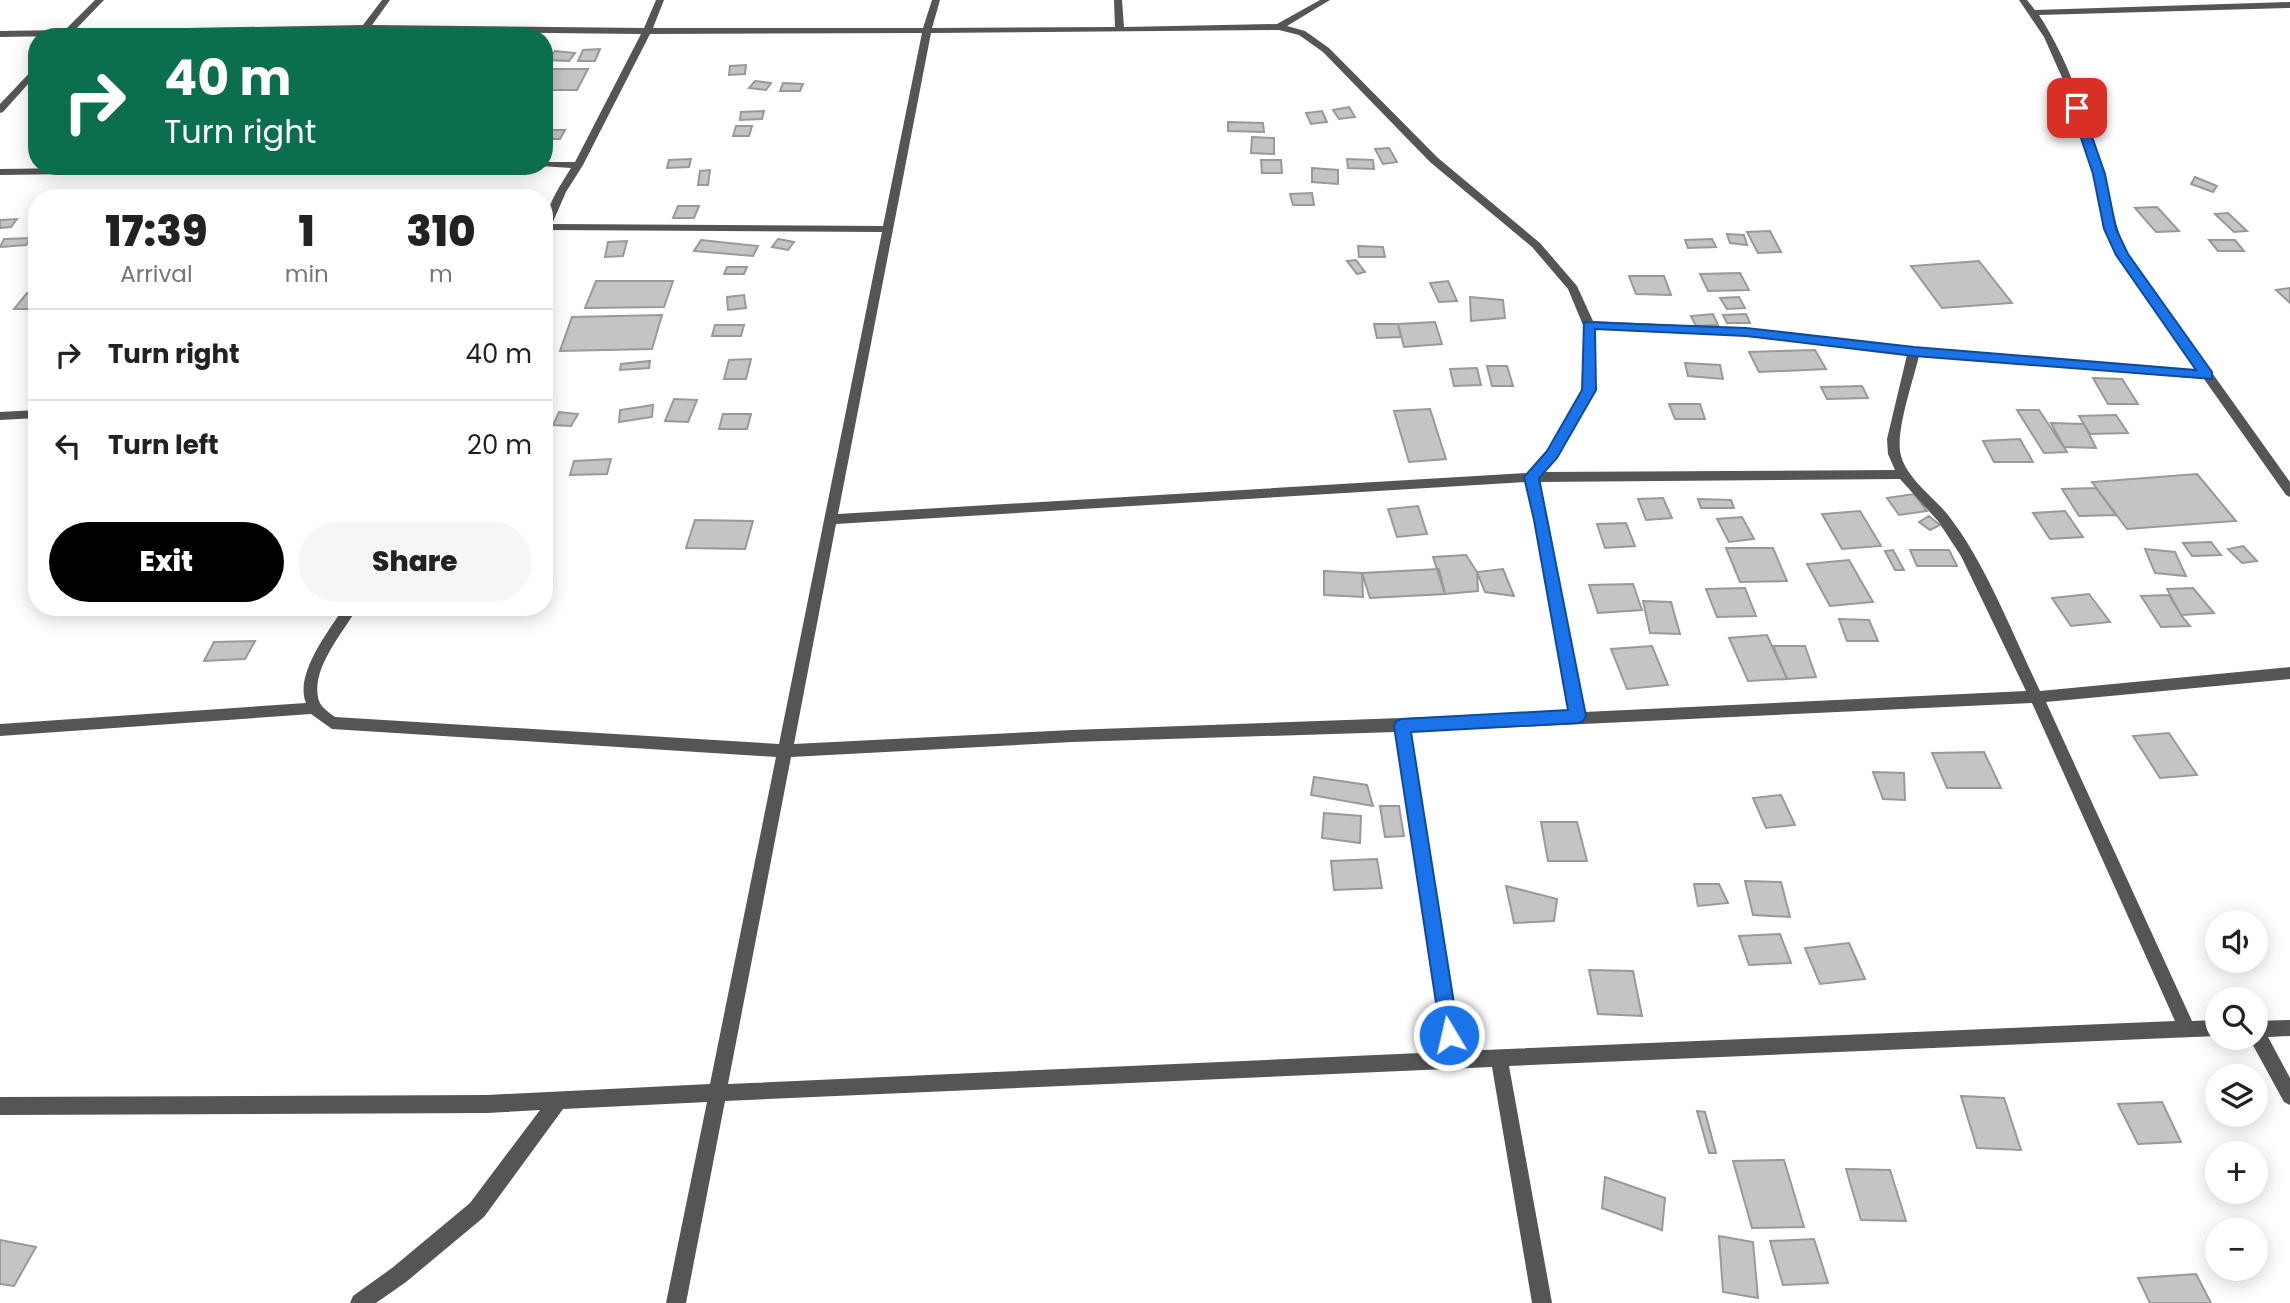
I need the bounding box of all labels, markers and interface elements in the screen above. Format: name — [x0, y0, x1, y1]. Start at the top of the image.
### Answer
text: 40 m — [164, 44, 291, 112]
icon: right — [49, 56, 140, 147]
pin — [2047, 78, 2107, 138]
icon: arrive — [2058, 89, 2096, 127]
text: Turn right — [164, 109, 316, 154]
text: 17:39 — [105, 202, 207, 261]
text: 1 — [299, 202, 315, 261]
text: 310 — [406, 202, 476, 261]
text: Arrival — [120, 258, 193, 290]
text: min — [285, 258, 329, 290]
text: m — [429, 258, 453, 290]
icon: right — [49, 336, 87, 374]
text: Turn right — [108, 336, 240, 372]
text: 40 m — [466, 336, 532, 372]
icon: left — [49, 427, 87, 465]
text: Turn left — [108, 427, 219, 463]
text: 20 m — [467, 427, 532, 463]
button: Exit — [49, 522, 284, 602]
button: Share — [298, 522, 532, 602]
map controls — [2205, 910, 2268, 1281]
button: sound — [2205, 910, 2268, 973]
button: search — [2205, 987, 2268, 1050]
position arrow — [1412, 998, 1486, 1072]
button: layers — [2205, 1064, 2268, 1127]
button: + — [2205, 1141, 2268, 1204]
button: − — [2205, 1218, 2268, 1281]

